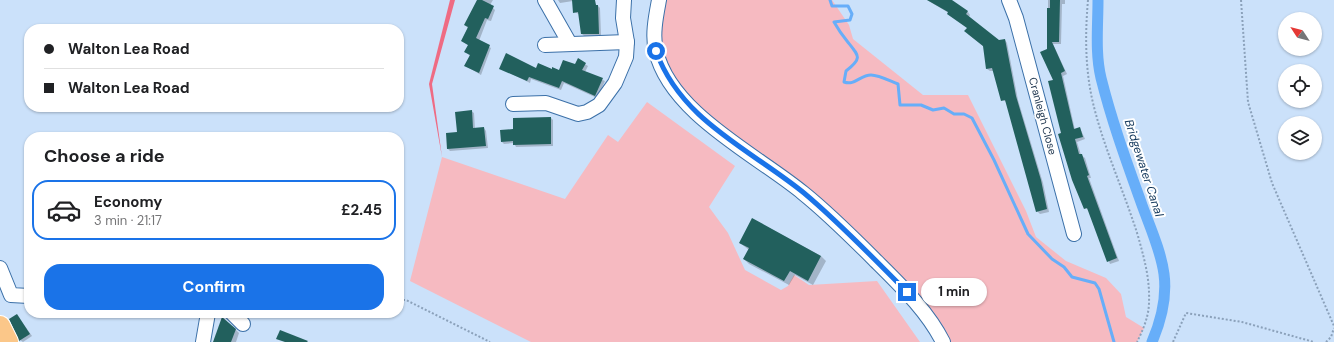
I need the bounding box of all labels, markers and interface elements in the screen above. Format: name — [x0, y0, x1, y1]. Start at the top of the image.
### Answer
north arrow — [1278, 12, 1322, 56]
map controls — [1278, 12, 1322, 160]
text: Walton Lea Road — [68, 39, 190, 59]
route start — [647, 42, 665, 60]
button: locate — [1278, 64, 1322, 108]
street label: Cranleigh Close — [1026, 76, 1060, 156]
text: Walton Lea Road — [68, 78, 190, 98]
button: layers — [1278, 116, 1322, 160]
water label: Bridgewater Canal — [1121, 117, 1167, 219]
text: Choose a ride — [44, 144, 165, 168]
icon: car — [46, 192, 82, 228]
text: Economy — [94, 192, 162, 212]
text: £2.45 — [341, 200, 382, 220]
text: 3 min · 21:17 — [94, 212, 162, 229]
button: Confirm — [44, 264, 384, 310]
callout: 1 min — [921, 278, 987, 306]
route end — [898, 283, 916, 301]
text: 1 min — [938, 283, 970, 300]

